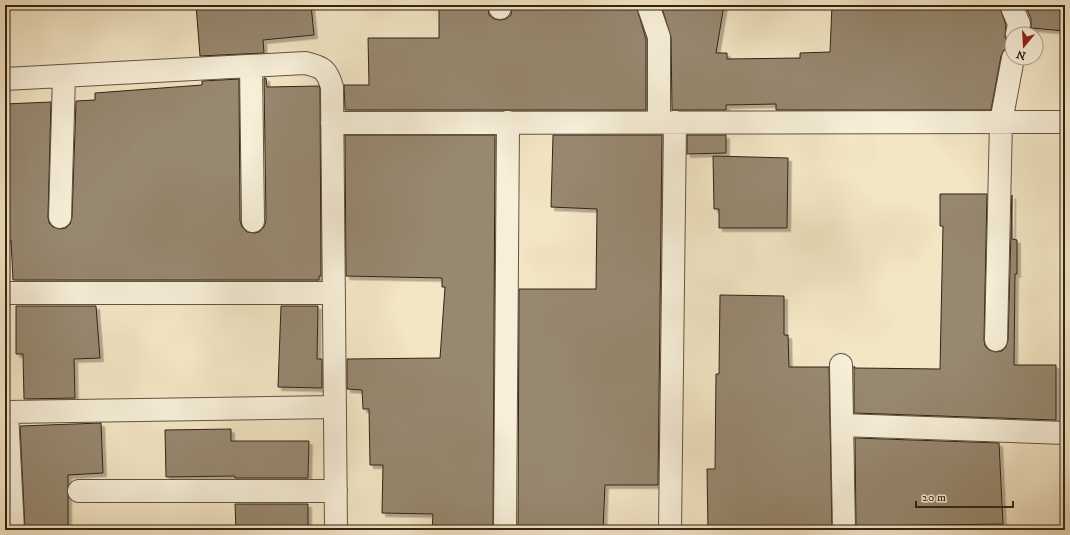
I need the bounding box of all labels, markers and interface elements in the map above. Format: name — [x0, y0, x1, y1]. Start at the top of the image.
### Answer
north arrow — [1004, 26, 1044, 66]
text: N — [1015, 47, 1028, 63]
scale bar — [916, 483, 1013, 509]
text: 20 m — [922, 490, 946, 505]

